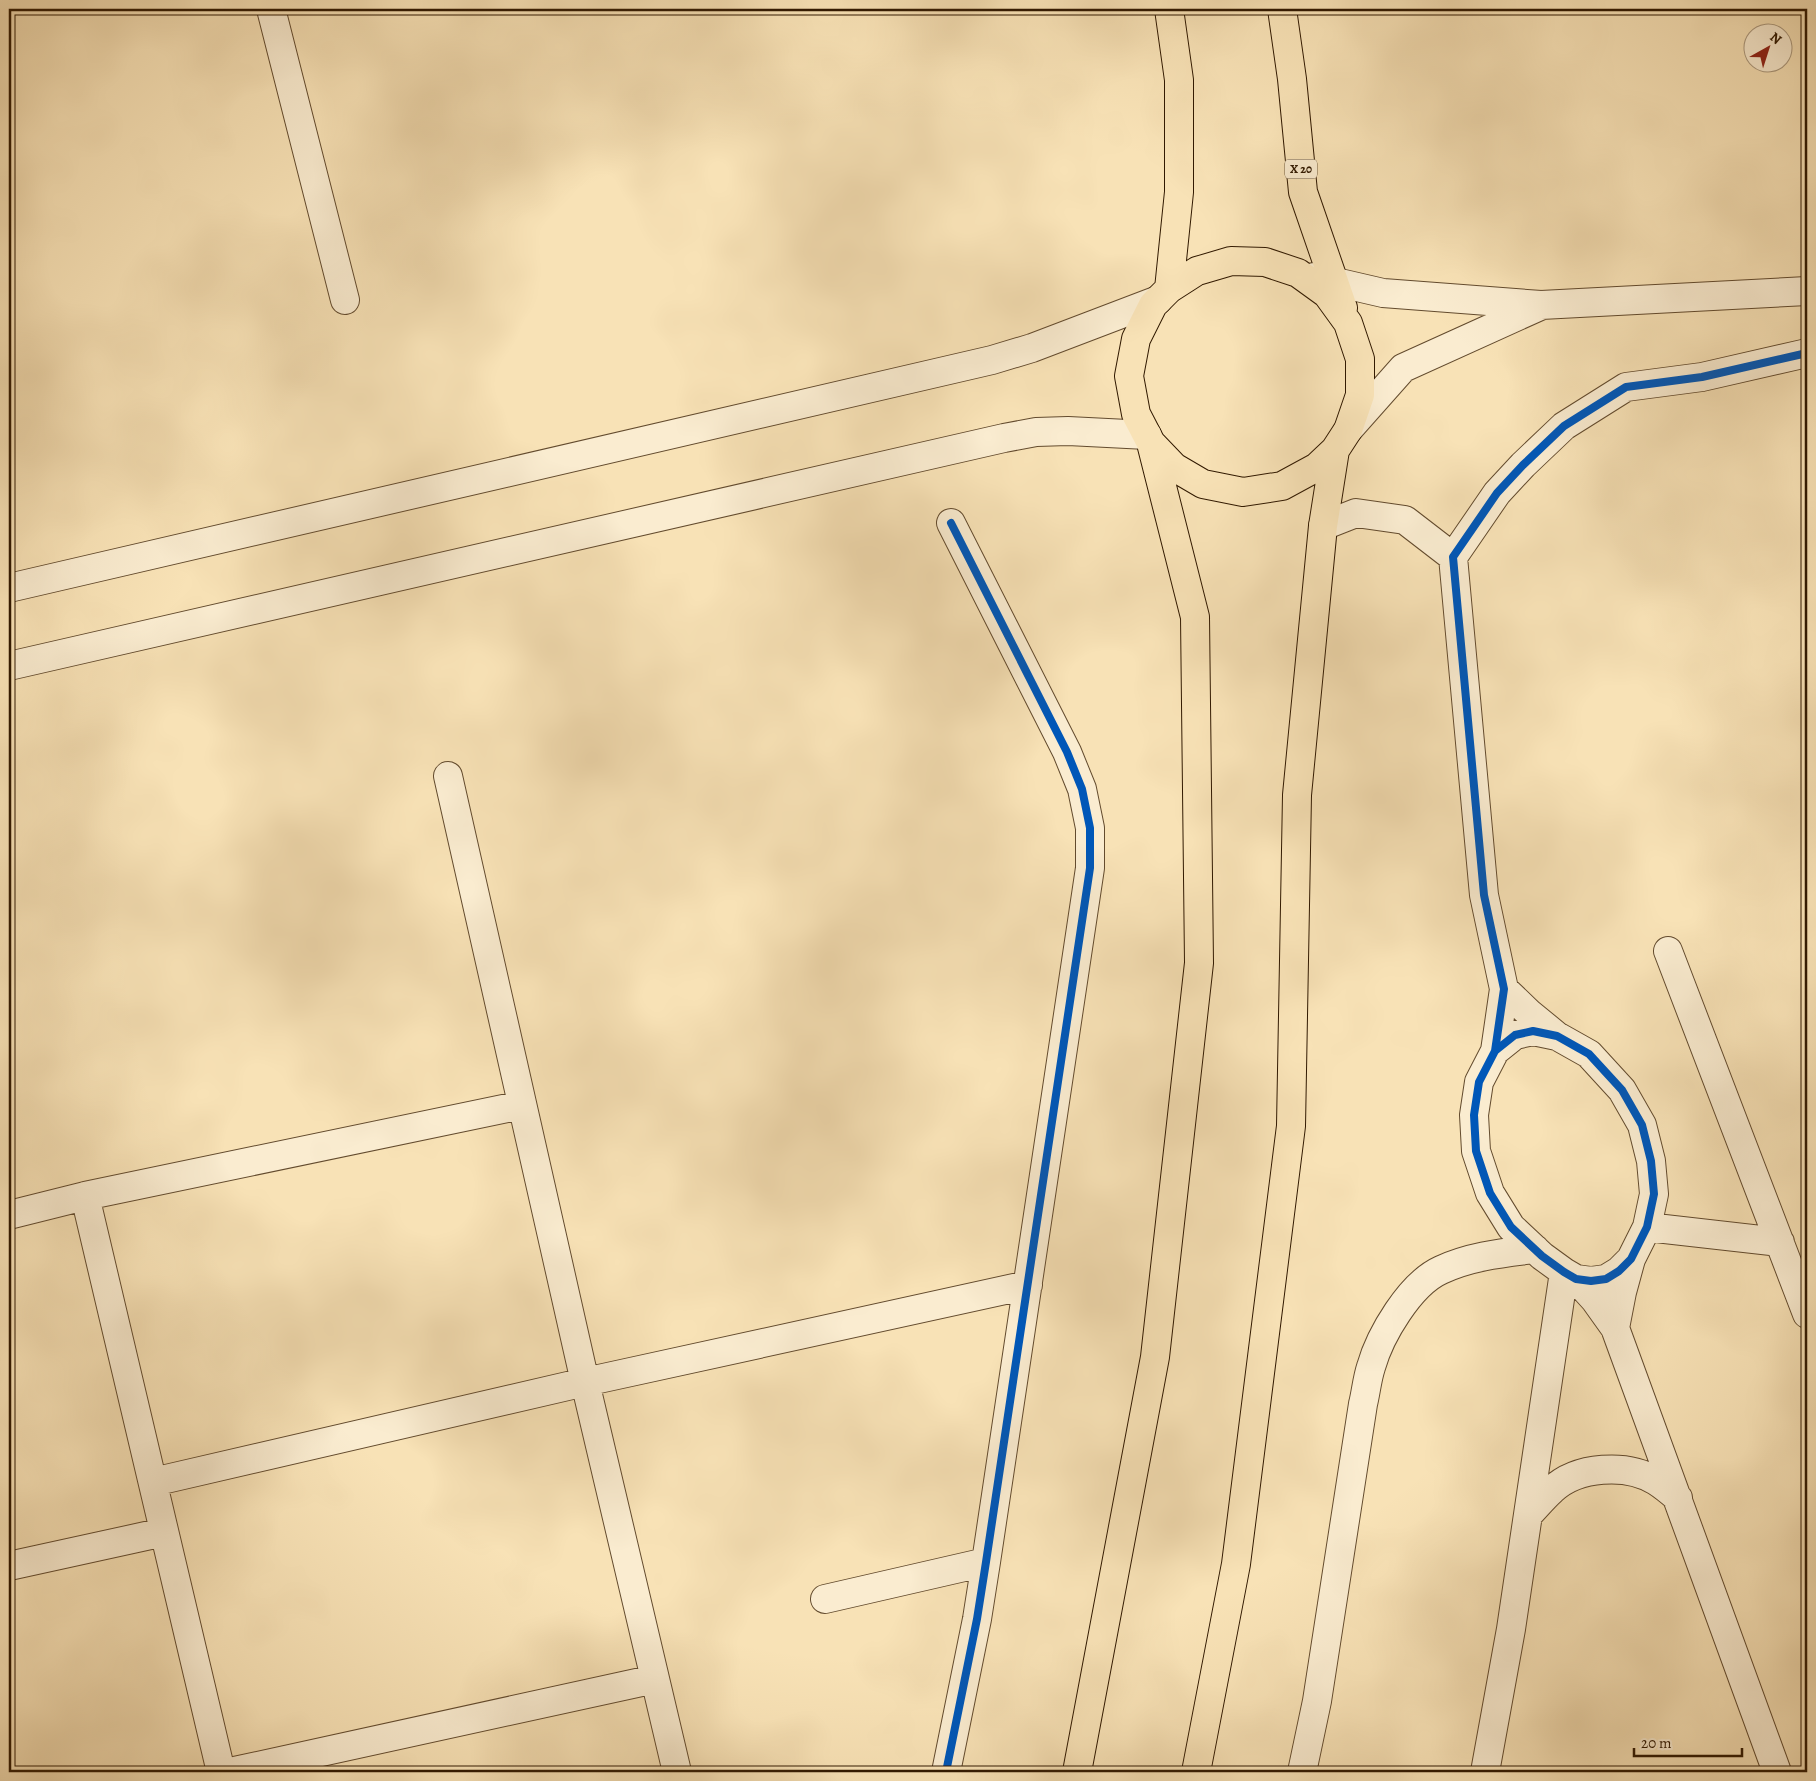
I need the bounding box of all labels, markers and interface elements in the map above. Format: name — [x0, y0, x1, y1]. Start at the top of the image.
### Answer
north arrow — [1744, 22, 1794, 72]
text: N — [1766, 28, 1786, 49]
road number: X 20 — [1285, 160, 1317, 178]
scale bar — [1634, 1726, 1741, 1758]
text: 20 m — [1641, 1733, 1672, 1753]

